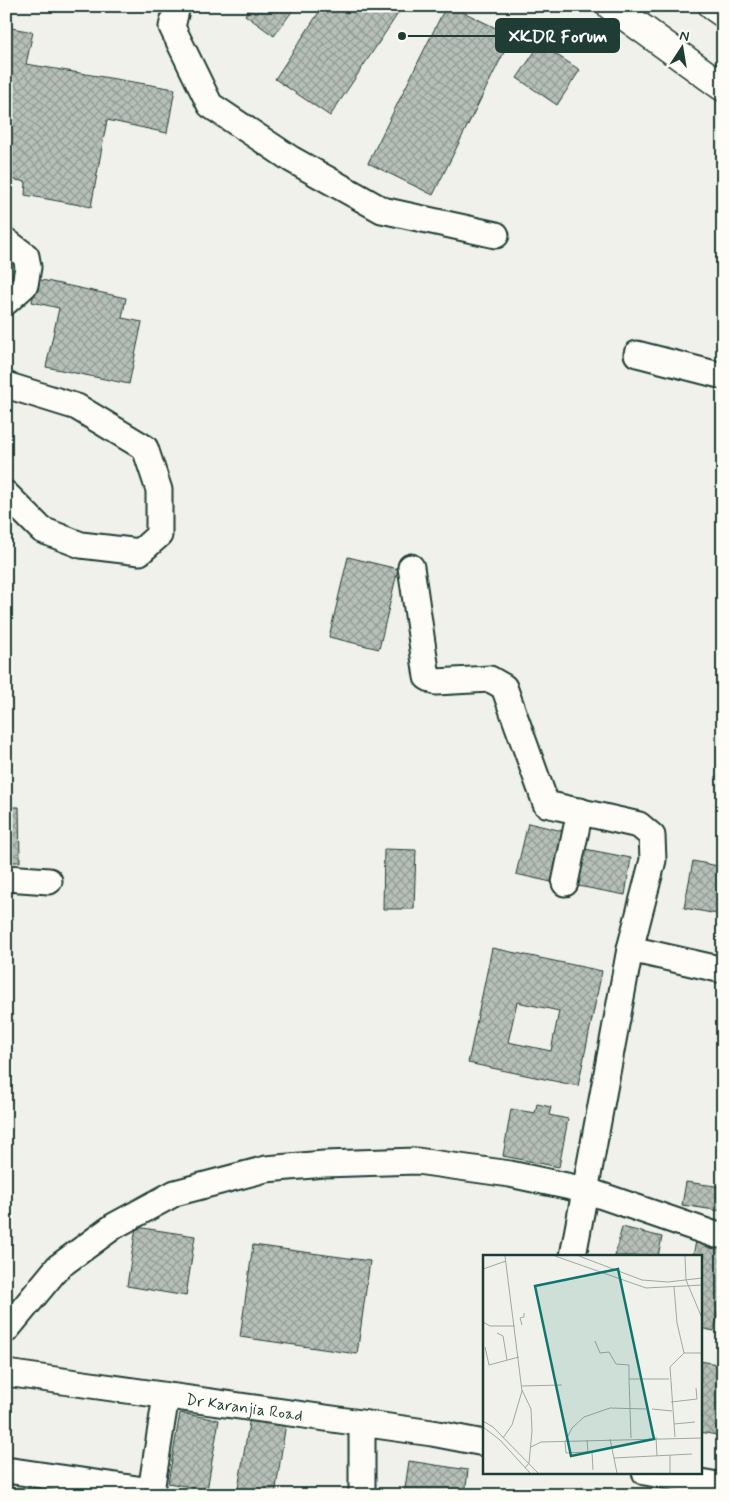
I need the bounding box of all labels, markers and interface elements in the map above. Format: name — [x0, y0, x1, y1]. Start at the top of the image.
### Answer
callout: XKDR Forum — [496, 19, 619, 52]
north arrow — [656, 22, 706, 72]
text: XKDR Forum — [509, 25, 607, 49]
text: N — [678, 26, 691, 46]
inset map — [483, 1255, 702, 1474]
street label: Dr Karanjia Road — [185, 1389, 304, 1427]

